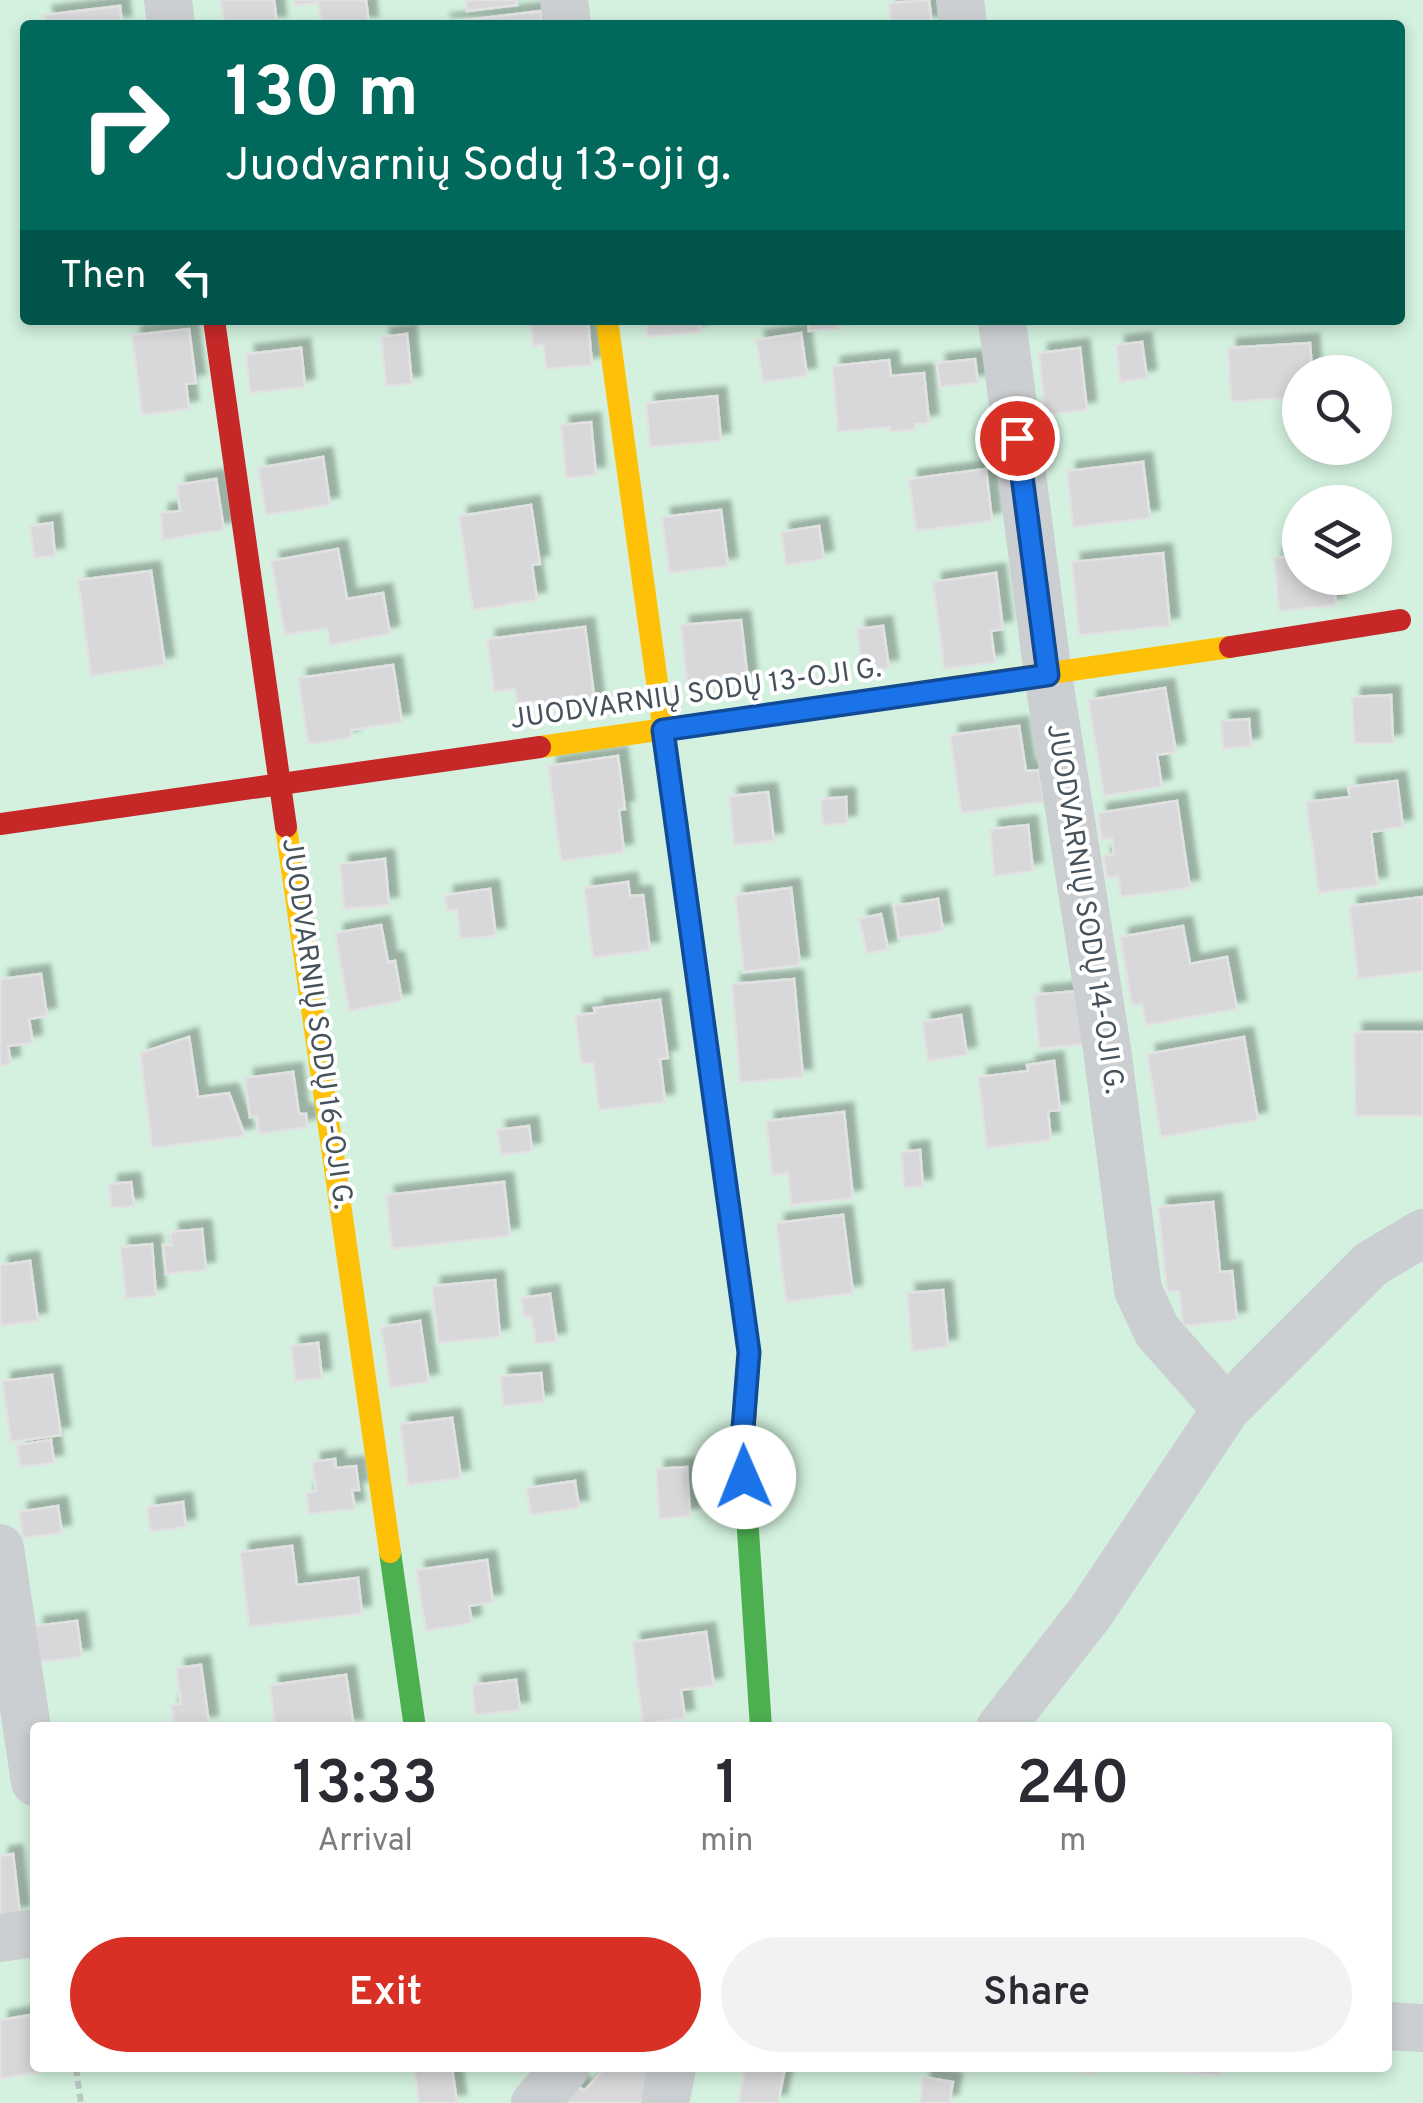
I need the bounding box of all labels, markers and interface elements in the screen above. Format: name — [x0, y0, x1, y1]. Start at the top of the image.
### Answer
text: 130 m — [225, 52, 419, 141]
icon: right — [60, 60, 190, 190]
text: Juodvarnių Sodų 13-oji g. — [225, 139, 731, 196]
icon: left — [166, 250, 221, 305]
text: Then — [60, 253, 146, 302]
map controls — [1282, 355, 1392, 595]
button: search — [1282, 355, 1392, 465]
pin — [975, 396, 1060, 481]
icon: arrive — [990, 411, 1045, 466]
button: layers — [1282, 485, 1392, 595]
street label: JUODVARNIŲ SODŲ 13-OJI G. — [508, 651, 884, 739]
street label: JUODVARNIŲ SODŲ 14-OJI G. — [1037, 721, 1131, 1097]
street label: JUODVARNIŲ SODŲ 16-OJI G. — [272, 836, 360, 1212]
position arrow — [692, 1425, 796, 1529]
text: 13:33 — [292, 1749, 438, 1825]
text: 1 — [715, 1749, 739, 1825]
text: 240 — [1016, 1749, 1130, 1825]
text: Arrival — [317, 1822, 413, 1862]
text: min — [700, 1822, 754, 1862]
text: m — [1059, 1822, 1086, 1862]
button: Exit — [70, 1937, 701, 2052]
button: Share — [721, 1937, 1352, 2052]

